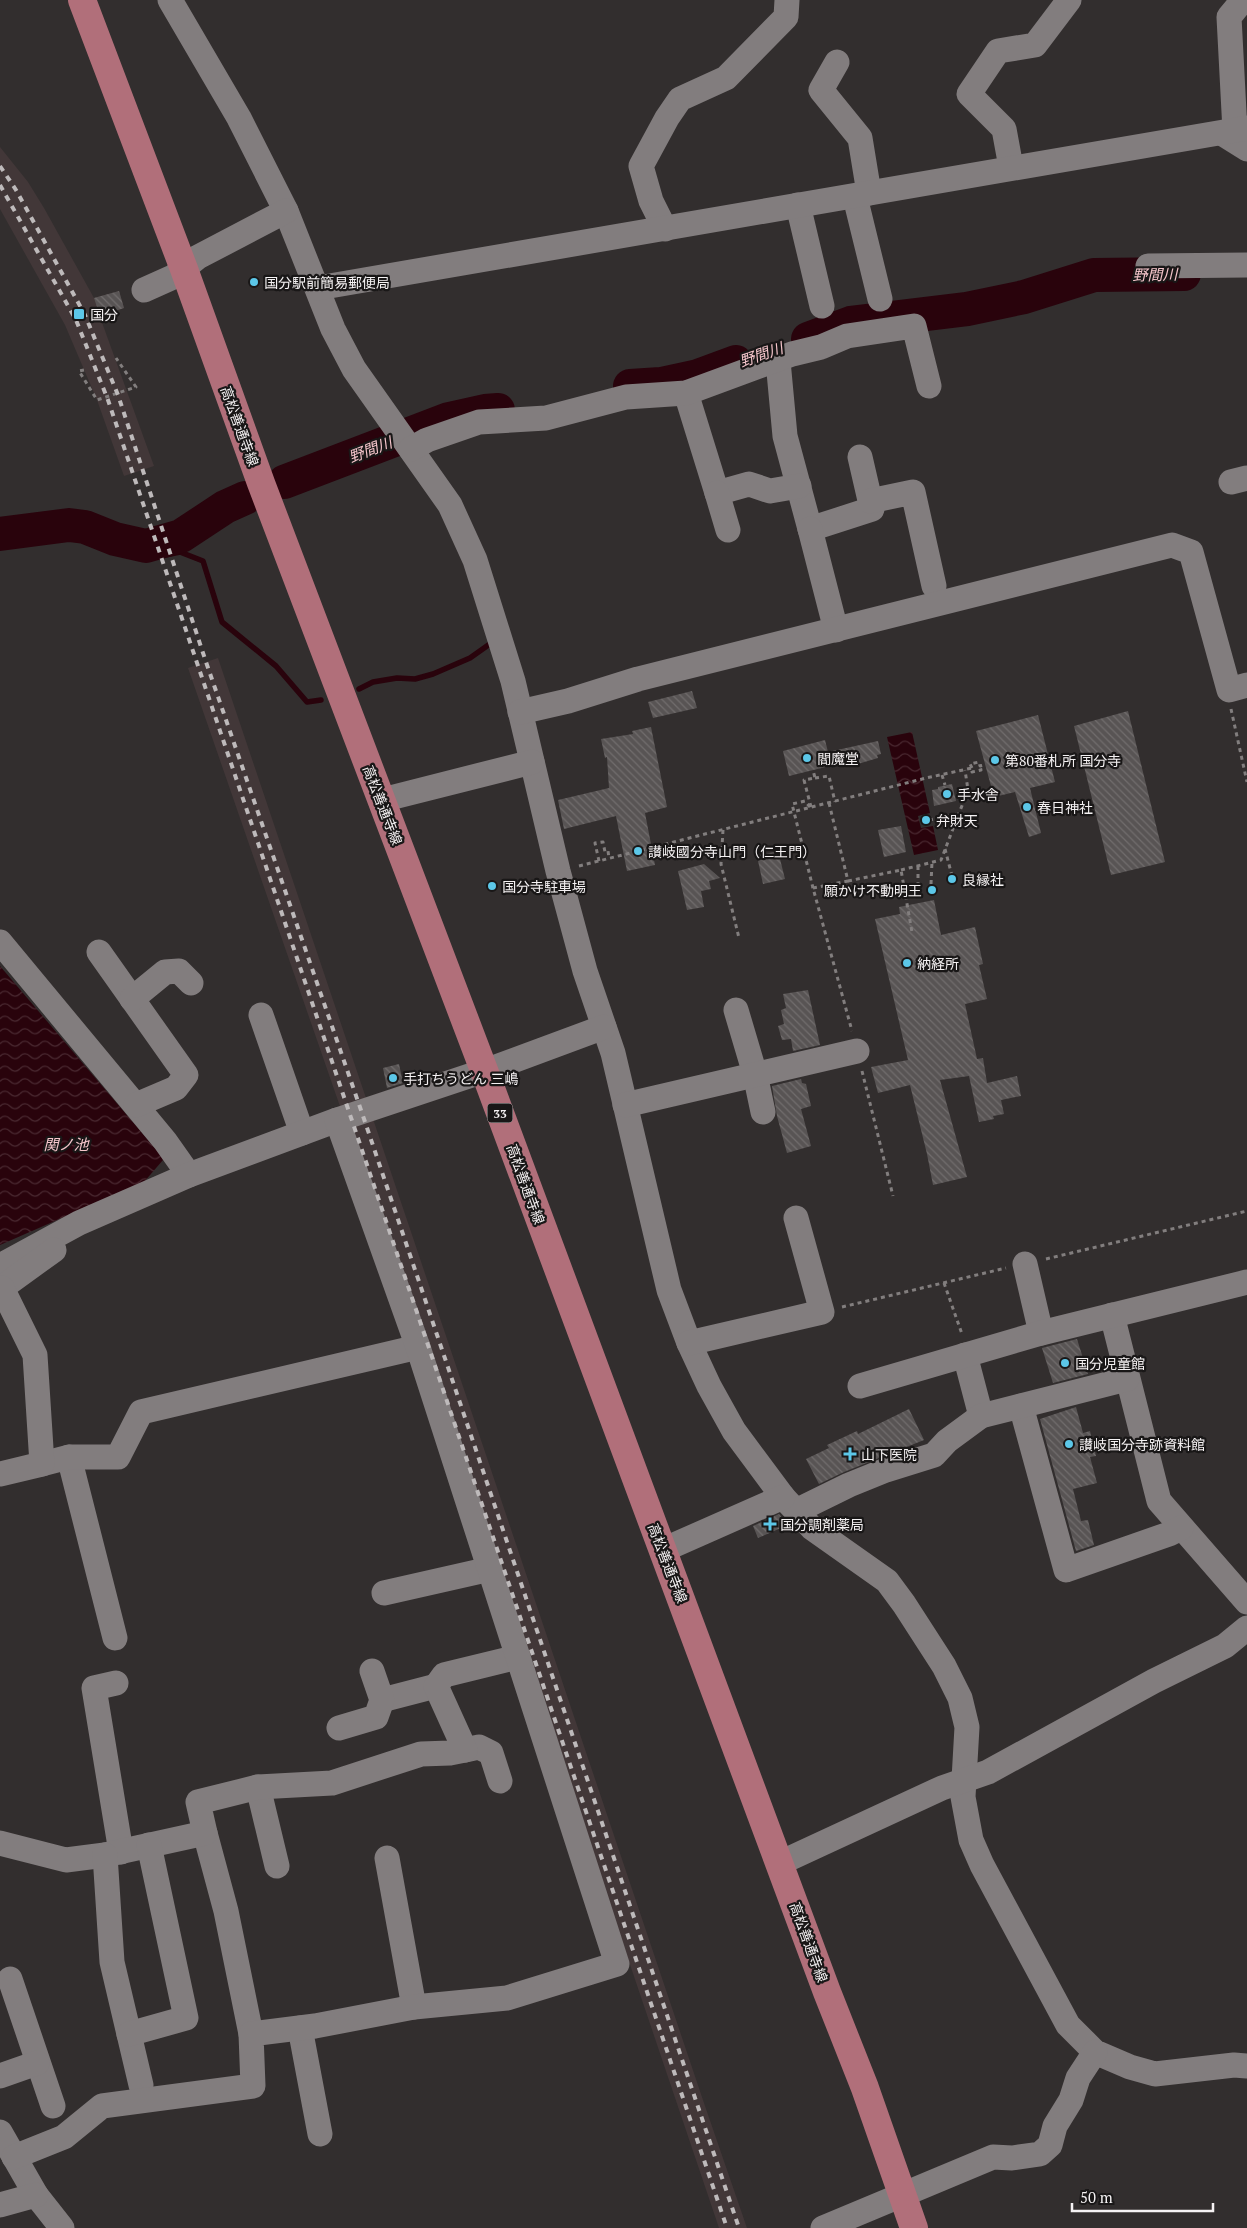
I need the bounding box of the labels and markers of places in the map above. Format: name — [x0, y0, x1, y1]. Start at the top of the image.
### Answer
place label: 国分駅前簡易郵便局 — [264, 273, 390, 292]
marker: 国分駅前簡易郵便局 — [248, 276, 260, 288]
place label: 国分 — [90, 305, 118, 324]
marker: 国分 — [72, 307, 86, 321]
place label: 閻魔堂 — [817, 749, 859, 768]
place label: 第80番札所 国分寺 — [1005, 751, 1121, 770]
marker: 閻魔堂 — [801, 752, 813, 764]
marker: 第80番札所 国分寺 — [989, 754, 1001, 766]
place label: 手水舎 — [957, 785, 999, 804]
marker: 手水舎 — [941, 788, 953, 800]
place label: 春日神社 — [1037, 798, 1093, 817]
marker: 春日神社 — [1021, 801, 1033, 813]
place label: 弁財天 — [936, 811, 978, 830]
marker: 弁財天 — [920, 814, 932, 826]
place label: 讃岐國分寺山門（仁王門） — [648, 842, 816, 861]
marker: 讃岐國分寺山門（仁王門） — [632, 845, 644, 857]
place label: 良縁社 — [962, 870, 1004, 889]
marker: 良縁社 — [946, 873, 958, 885]
place label: 国分寺駐車場 — [502, 877, 586, 896]
marker: 国分寺駐車場 — [486, 880, 498, 892]
place label: 願かけ不動明王 — [824, 881, 922, 900]
marker: 願かけ不動明王 — [926, 884, 938, 896]
place label: 納経所 — [917, 954, 959, 973]
marker: 納経所 — [901, 957, 913, 969]
place label: 手打ちうどん 三嶋 — [403, 1069, 518, 1088]
marker: 手打ちうどん 三嶋 — [387, 1072, 399, 1084]
place label: 国分児童館 — [1075, 1354, 1145, 1373]
marker: 国分児童館 — [1059, 1357, 1071, 1369]
place label: 讃岐国分寺跡資料館 — [1079, 1435, 1205, 1454]
marker: 讃岐国分寺跡資料館 — [1063, 1438, 1075, 1450]
place label: 山下医院 — [861, 1445, 917, 1464]
marker: 山下医院 — [843, 1447, 857, 1461]
place label: 国分調剤薬局 — [780, 1515, 864, 1534]
marker: 国分調剤薬局 — [764, 1518, 776, 1530]

